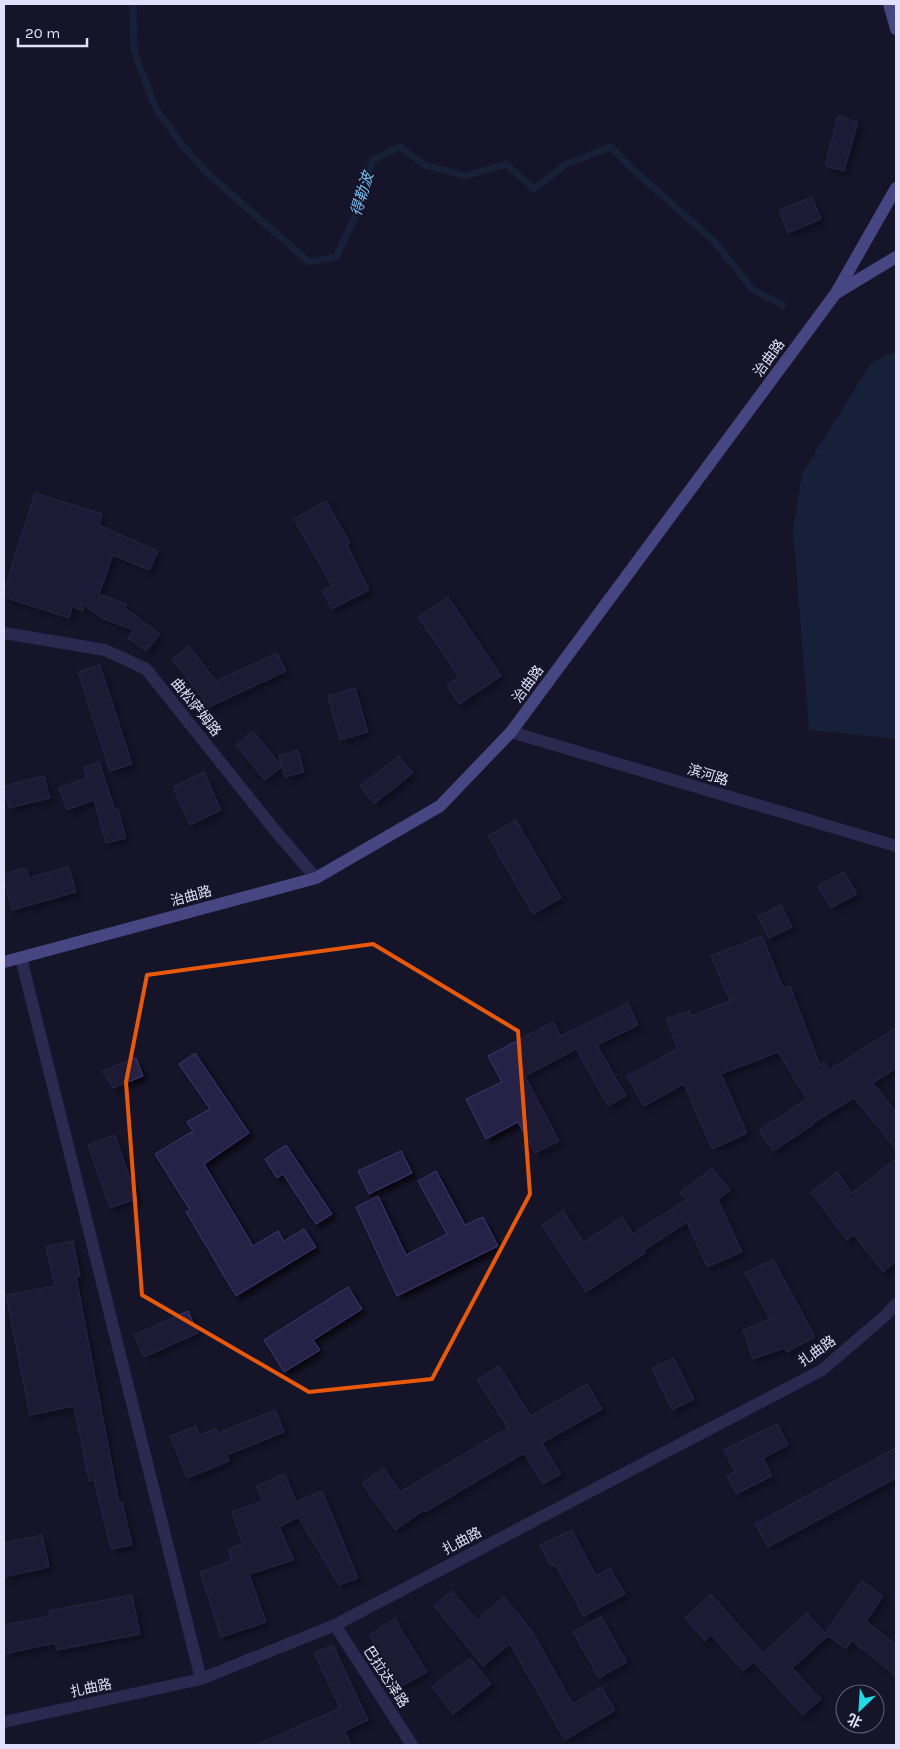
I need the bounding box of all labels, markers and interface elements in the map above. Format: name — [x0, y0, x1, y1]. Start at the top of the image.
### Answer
scale bar — [18, 15, 86, 47]
text: 20 m — [25, 24, 60, 42]
water label: 得勒波 — [347, 168, 378, 218]
street label: 治曲路 — [750, 336, 788, 380]
street label: 治曲路 — [509, 662, 547, 706]
street label: 曲松萨姆路 — [167, 674, 225, 740]
street label: 滨河路 — [685, 761, 731, 789]
street label: 治曲路 — [169, 882, 213, 910]
street label: 扎曲路 — [795, 1332, 839, 1370]
street label: 扎曲路 — [439, 1524, 485, 1558]
street label: 巴拉达泽路 — [360, 1643, 412, 1711]
street label: 扎曲路 — [69, 1675, 113, 1701]
north arrow — [835, 1684, 885, 1734]
text: 北 — [845, 1710, 865, 1731]

